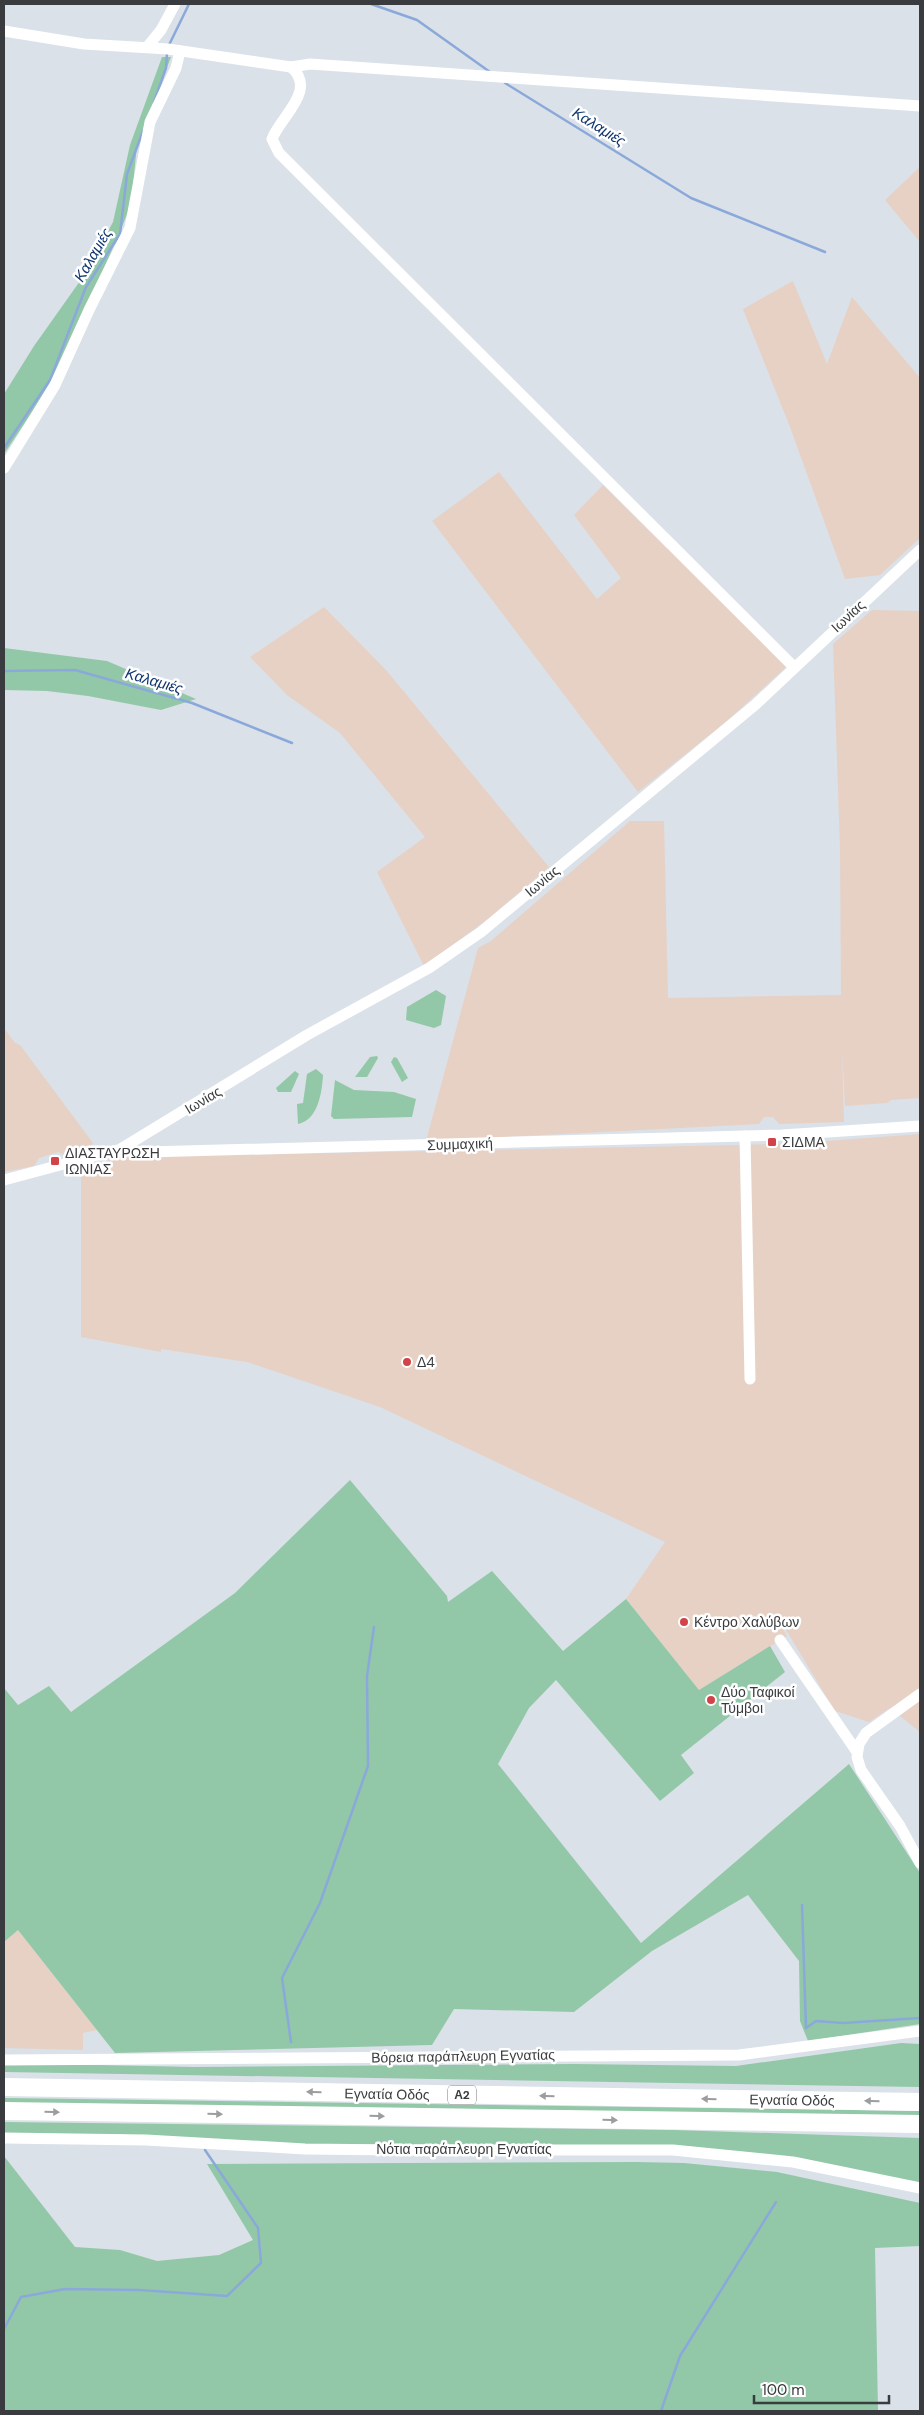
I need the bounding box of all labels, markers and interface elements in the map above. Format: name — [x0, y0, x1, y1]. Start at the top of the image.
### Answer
water label: Καλαμιές — [569, 103, 630, 152]
water label: Καλαμιές — [70, 224, 117, 286]
street label: Ιωνίας — [827, 596, 869, 636]
water label: Καλαμιές — [123, 663, 186, 699]
street label: Ιωνίας — [521, 861, 563, 901]
street label: Ιωνίας — [181, 1082, 225, 1118]
place label: ΣΙΔΜΑ — [782, 1133, 826, 1151]
street label: Συμμαχική — [427, 1134, 493, 1154]
marker: ΣΙΔΜΑ — [766, 1136, 778, 1148]
place label: ΔΙΑΣΤΑΥΡΩΣΗ ΙΩΝΙΑΣ — [65, 1144, 160, 1178]
marker: ΔΙΑΣΤΑΥΡΩΣΗ ΙΩΝΙΑΣ — [49, 1155, 61, 1167]
place label: Δ4 — [417, 1353, 435, 1371]
marker: Δ4 — [401, 1356, 413, 1368]
place label: Κέντρο Χαλύβων — [694, 1613, 799, 1631]
marker: Κέντρο Χαλύβων — [678, 1616, 690, 1628]
place label: Δύο Ταφικοί Τύμβοι — [721, 1683, 795, 1717]
marker: Δύο Ταφικοί Τύμβοι — [705, 1694, 717, 1706]
street label: Βόρεια παράπλευρη Εγνατίας — [371, 2045, 555, 2067]
street label: Εγνατία Οδός — [344, 2084, 430, 2104]
road number: Α2 — [448, 2086, 476, 2104]
one-way arrow — [306, 2088, 322, 2096]
street label: Εγνατία Οδός — [749, 2090, 835, 2110]
one-way arrow — [538, 2092, 554, 2100]
one-way arrow — [701, 2094, 717, 2102]
one-way arrow — [863, 2097, 879, 2105]
one-way arrow — [45, 2108, 61, 2116]
one-way arrow — [207, 2110, 223, 2118]
one-way arrow — [370, 2113, 386, 2121]
one-way arrow — [602, 2116, 618, 2124]
street label: Νότια παράπλευρη Εγνατίας — [376, 2140, 552, 2158]
scale bar — [754, 2372, 889, 2404]
text: 100 m — [762, 2380, 805, 2400]

